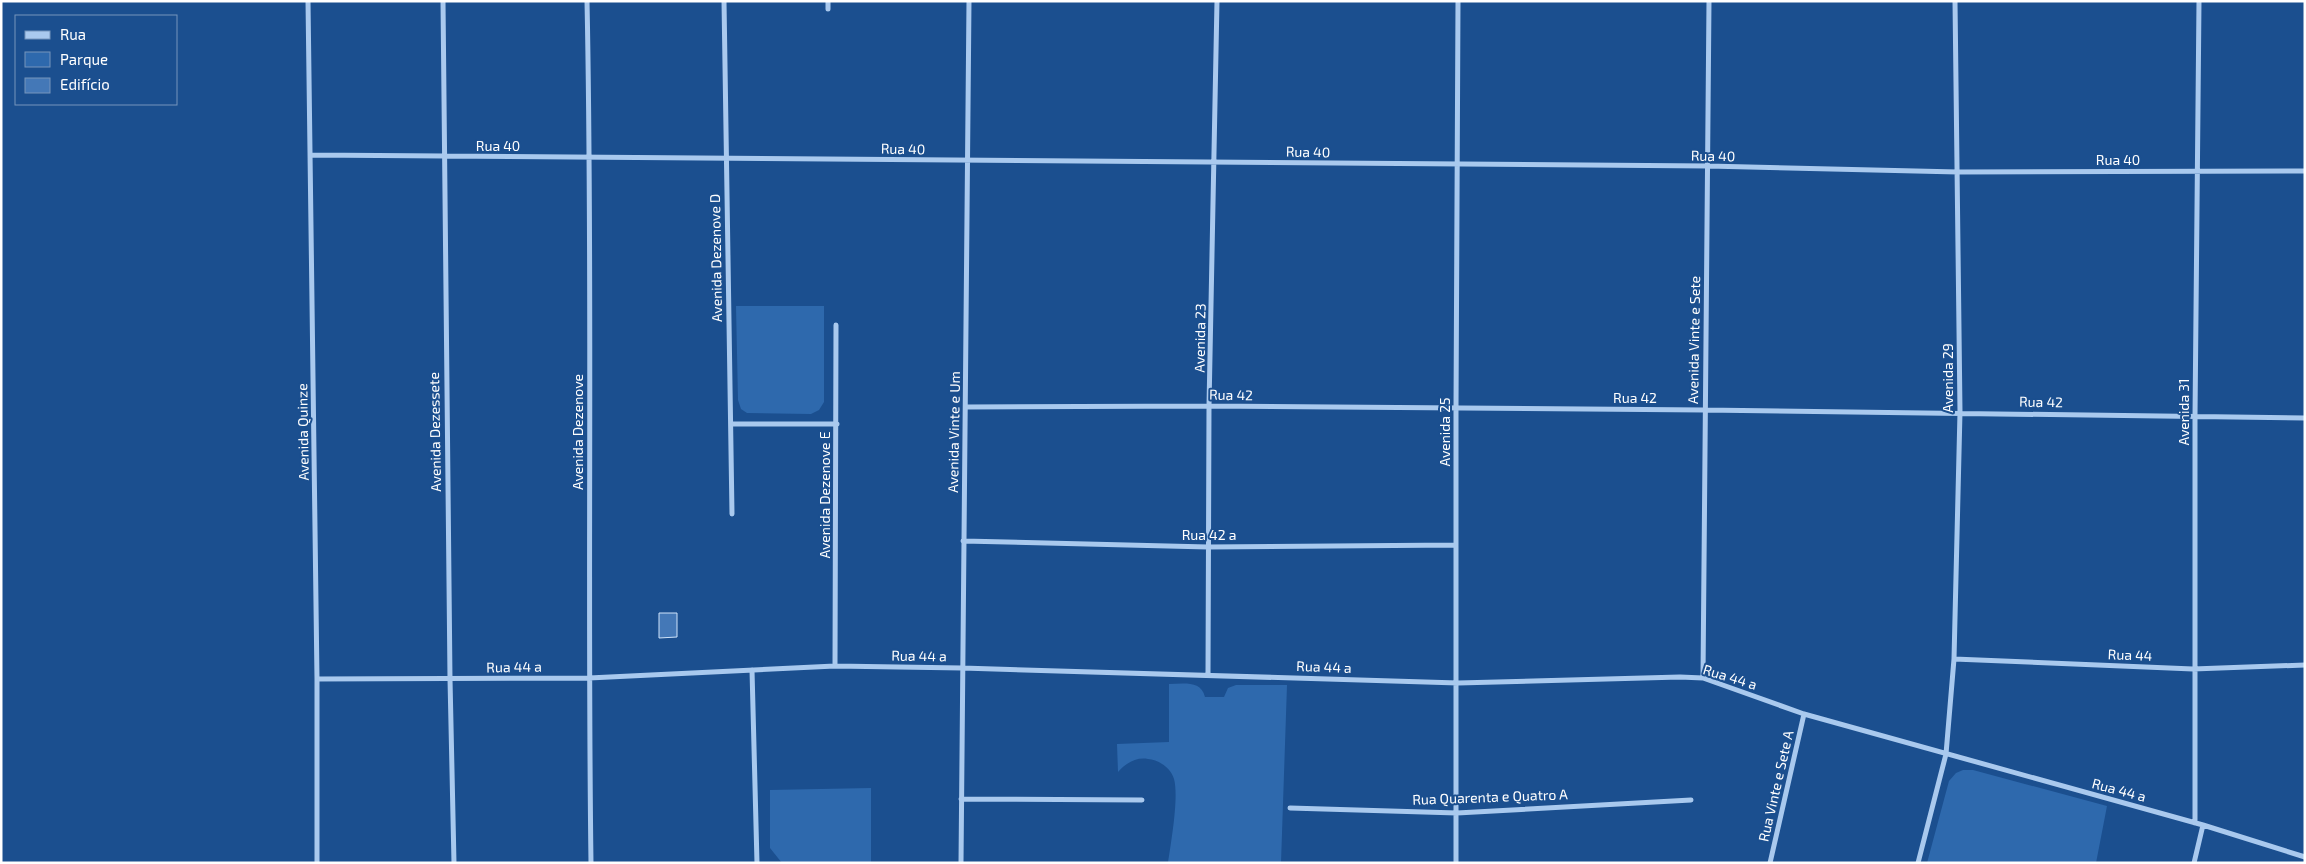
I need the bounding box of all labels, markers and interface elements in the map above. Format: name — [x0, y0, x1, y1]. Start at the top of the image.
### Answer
legend — [15, 15, 178, 105]
text: Rua — [60, 25, 86, 43]
text: Parque — [60, 50, 108, 68]
text: Edifício — [60, 75, 110, 93]
street label: Rua 40 — [476, 137, 520, 154]
street label: Rua 40 — [881, 140, 925, 157]
street label: Rua 40 — [1286, 143, 1330, 160]
street label: Rua 40 — [1691, 147, 1735, 164]
street label: Rua 40 — [2096, 151, 2140, 168]
street label: Avenida Dezenove D — [706, 194, 725, 322]
street label: Avenida Vinte e Sete — [1684, 276, 1703, 404]
street label: Avenida 23 — [1190, 303, 1209, 373]
street label: Avenida 29 — [1939, 343, 1956, 413]
street label: Avenida Vinte e Um — [944, 371, 963, 493]
street label: Avenida Dezessete — [425, 372, 444, 492]
street label: Avenida Dezenove — [569, 374, 586, 490]
street label: Avenida 31 — [2175, 378, 2192, 446]
street label: Avenida Quinze — [293, 383, 312, 481]
street label: Rua 42 — [1209, 386, 1253, 403]
street label: Rua 42 — [1613, 389, 1657, 406]
street label: Rua 42 — [2019, 393, 2063, 410]
street label: Avenida 25 — [1436, 397, 1453, 467]
street label: Avenida Dezenove E — [816, 431, 833, 559]
street label: Rua 42 a — [1182, 526, 1236, 543]
street label: Rua 44 — [2107, 645, 2153, 664]
street label: Rua 44 a — [891, 647, 947, 664]
street label: Rua 44 a — [1296, 657, 1352, 676]
street label: Rua 44 a — [486, 658, 542, 675]
street label: Rua 44 a — [1701, 660, 1759, 693]
street label: Rua Vinte e Sete A — [1754, 728, 1797, 843]
street label: Rua 44 a — [2090, 774, 2148, 805]
street label: Rua Quarenta e Quatro A — [1412, 785, 1568, 808]

